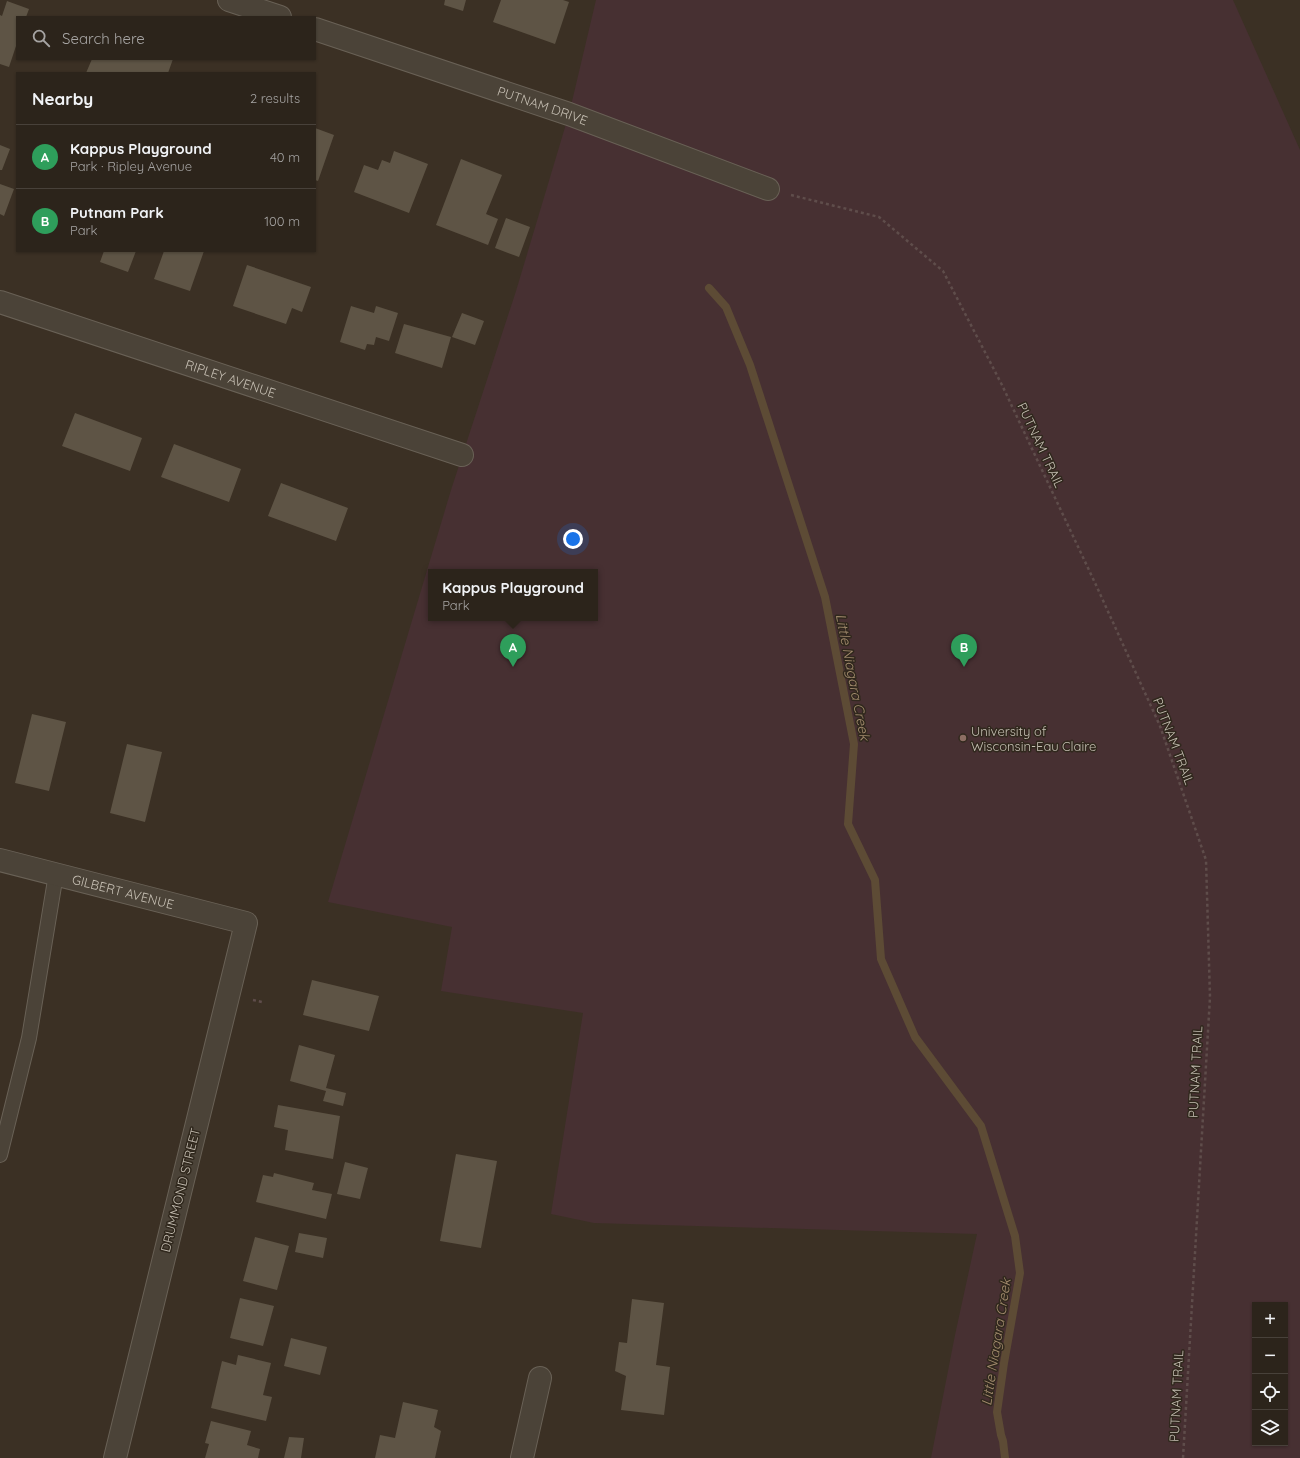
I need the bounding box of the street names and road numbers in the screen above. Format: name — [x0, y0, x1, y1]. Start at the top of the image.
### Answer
street label: PUTNAM DRIVE — [495, 83, 590, 128]
street label: RIPLEY AVENUE — [183, 356, 278, 401]
street label: PUTNAM TRAIL — [1014, 400, 1068, 490]
street label: PUTNAM TRAIL — [1150, 695, 1198, 787]
street label: GILBERT AVENUE — [70, 871, 176, 912]
street label: PUTNAM TRAIL — [1185, 1025, 1205, 1118]
street label: DRUMMOND STREET — [157, 1126, 203, 1254]
street label: PUTNAM TRAIL — [1166, 1349, 1186, 1442]

